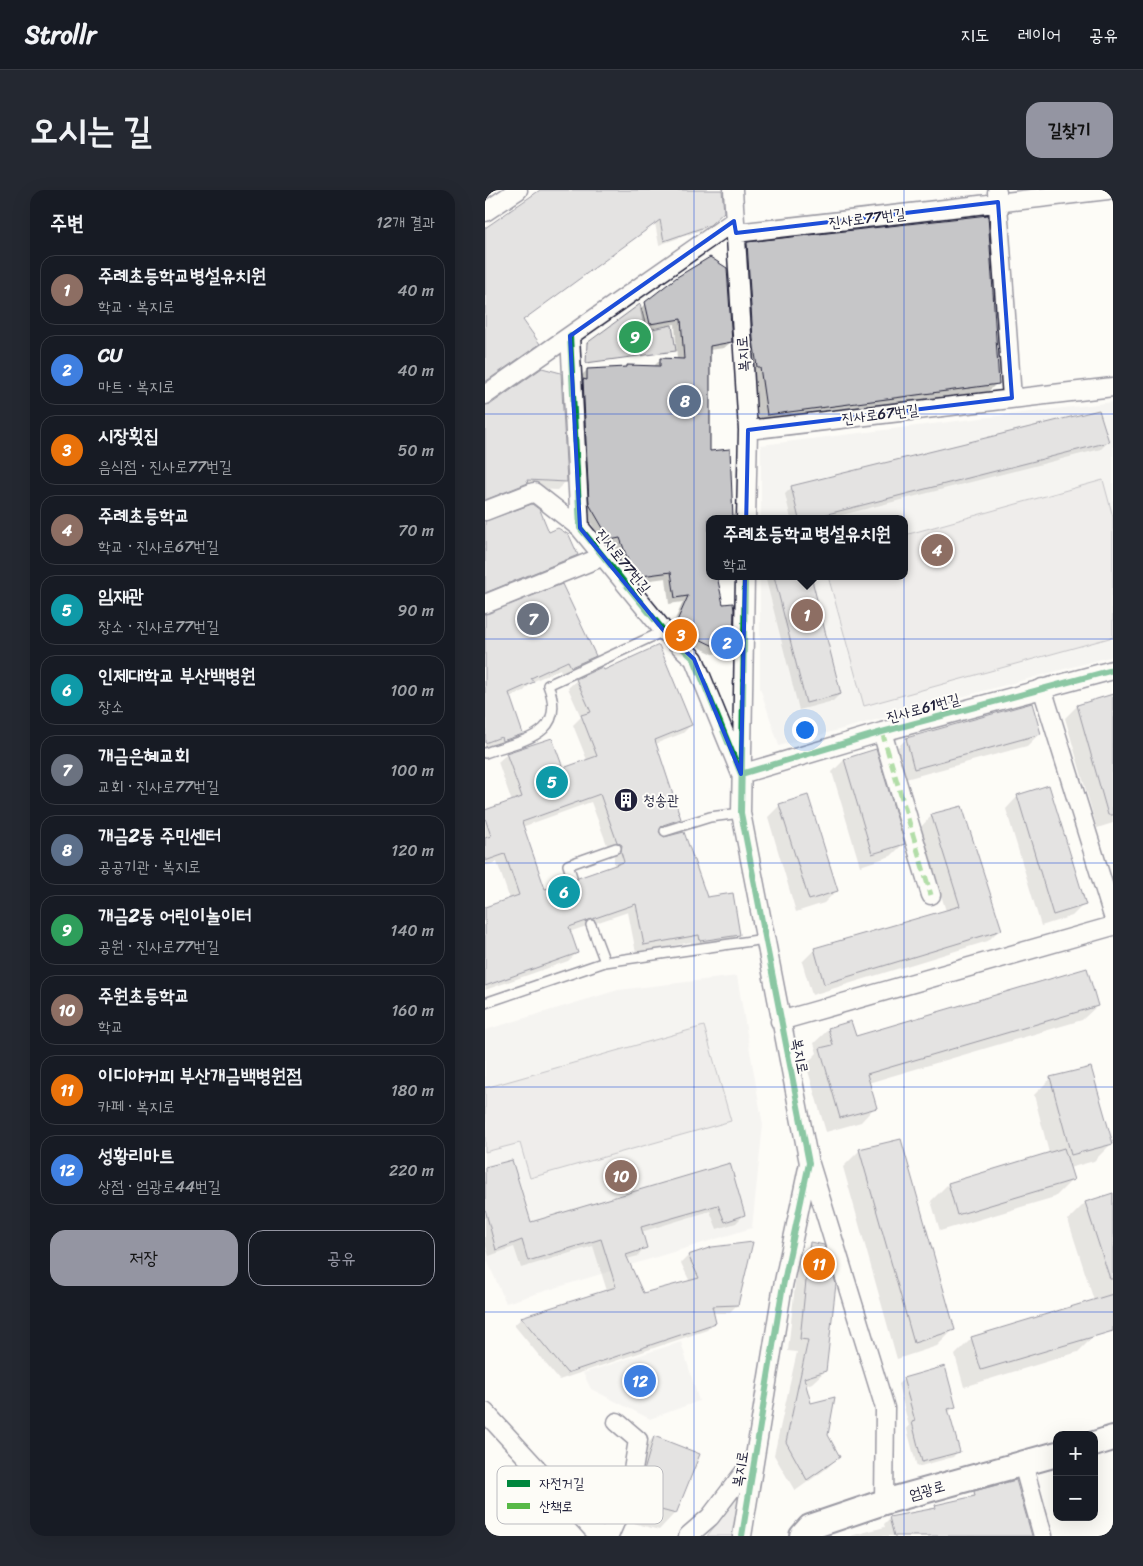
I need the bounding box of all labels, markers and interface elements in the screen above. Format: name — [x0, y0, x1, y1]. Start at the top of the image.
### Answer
text: Strollr — [25, 14, 96, 56]
text: 지도 — [961, 19, 990, 51]
text: 레이어 — [1018, 19, 1061, 51]
text: 공유 — [1089, 19, 1118, 51]
text: 오시는 길 — [30, 99, 152, 161]
button: 길찾기 — [1026, 102, 1113, 158]
street label: 진사로77번길 — [827, 200, 907, 236]
text: 주변 — [50, 204, 84, 242]
text: 12개 결과 — [376, 208, 435, 237]
text: 주례초등학교병설유치원 — [98, 259, 266, 292]
text: 1 — [64, 276, 70, 305]
text: 40 m — [397, 276, 434, 305]
text: 학교 · 복지로 — [98, 292, 175, 321]
pin: 9 — [619, 318, 651, 356]
street label: 복지로 — [729, 335, 757, 373]
text: CU — [98, 339, 122, 372]
text: 2 — [62, 356, 72, 385]
text: 40 m — [397, 356, 434, 385]
text: 마트 · 복지로 — [98, 372, 175, 401]
pin: 8 — [669, 382, 701, 420]
street label: 진사로67번길 — [840, 396, 920, 432]
text: 시장횟집 — [98, 419, 159, 452]
text: 3 — [63, 436, 71, 465]
text: 50 m — [398, 436, 434, 465]
text: 음식점 · 진사로77번길 — [98, 452, 232, 481]
text: 주례초등학교 — [98, 499, 190, 532]
popup — [706, 515, 908, 580]
text: 4 — [62, 516, 72, 545]
text: 70 m — [398, 516, 434, 545]
text: 주례초등학교병설유치원 — [723, 517, 891, 550]
street label: 진사로77번길 — [589, 523, 657, 599]
pin: 4 — [921, 531, 953, 569]
text: 학교 · 진사로67번길 — [98, 532, 219, 561]
text: 학교 — [723, 550, 749, 579]
text: 임재관 — [98, 579, 144, 612]
text: 5 — [62, 596, 72, 625]
text: 90 m — [398, 596, 434, 625]
pin: 1 — [791, 596, 823, 634]
pin: 7 — [517, 600, 549, 638]
text: 장소 · 진사로77번길 — [98, 612, 219, 641]
pin: 3 — [665, 616, 697, 654]
pin: 2 — [711, 624, 743, 662]
text: 인제대학교 부산백병원 — [98, 659, 256, 692]
text: 6 — [62, 676, 72, 705]
text: 100 m — [390, 676, 434, 705]
street label: 진사로61번길 — [883, 686, 963, 730]
text: 장소 — [98, 692, 124, 721]
your location — [792, 717, 818, 743]
text: 개금은혜교회 — [98, 739, 190, 772]
text: 7 — [62, 756, 72, 785]
text: 100 m — [390, 756, 434, 785]
pin: 5 — [536, 763, 568, 801]
text: 교회 · 진사로77번길 — [98, 772, 219, 801]
building icon: 청송관 — [613, 787, 639, 813]
place label: 청송관 — [643, 787, 679, 813]
text: 개금2동 주민센터 — [98, 819, 221, 852]
text: 8 — [62, 836, 72, 865]
text: 120 m — [391, 836, 434, 865]
text: 공공기관 · 복지로 — [98, 852, 201, 881]
pin: 6 — [548, 873, 580, 911]
text: 개금2동 어린이놀이터 — [98, 899, 252, 932]
text: 9 — [62, 916, 72, 945]
text: 140 m — [391, 916, 434, 945]
text: 공원 · 진사로77번길 — [98, 932, 219, 961]
text: 주원초등학교 — [98, 979, 190, 1012]
text: 10 — [59, 996, 75, 1025]
text: 160 m — [391, 996, 434, 1025]
text: 학교 — [98, 1012, 124, 1041]
street label: 복지로 — [784, 1036, 816, 1076]
text: 이디야커피 부산개금백병원점 — [98, 1059, 302, 1092]
text: 11 — [60, 1076, 74, 1105]
text: 180 m — [391, 1076, 434, 1105]
text: 카페 · 복지로 — [98, 1092, 175, 1121]
text: 성황리마트 — [98, 1139, 174, 1172]
text: 12 — [59, 1156, 75, 1185]
text: 220 m — [389, 1156, 434, 1185]
pin: 10 — [605, 1157, 637, 1195]
text: 상점 · 엄광로44번길 — [98, 1172, 221, 1201]
button: 저장 — [50, 1230, 238, 1286]
button: 공유 — [248, 1230, 435, 1286]
pin: 11 — [803, 1245, 835, 1283]
pin: 12 — [624, 1362, 656, 1400]
map controls — [1053, 1431, 1098, 1521]
button: + — [1053, 1431, 1098, 1476]
street label: 복지로 — [724, 1449, 756, 1489]
legend — [497, 1466, 663, 1524]
text: 자전거길 — [539, 1471, 585, 1496]
street label: 엄광로 — [906, 1473, 948, 1507]
button: − — [1053, 1476, 1098, 1521]
text: 산책로 — [539, 1494, 573, 1519]

